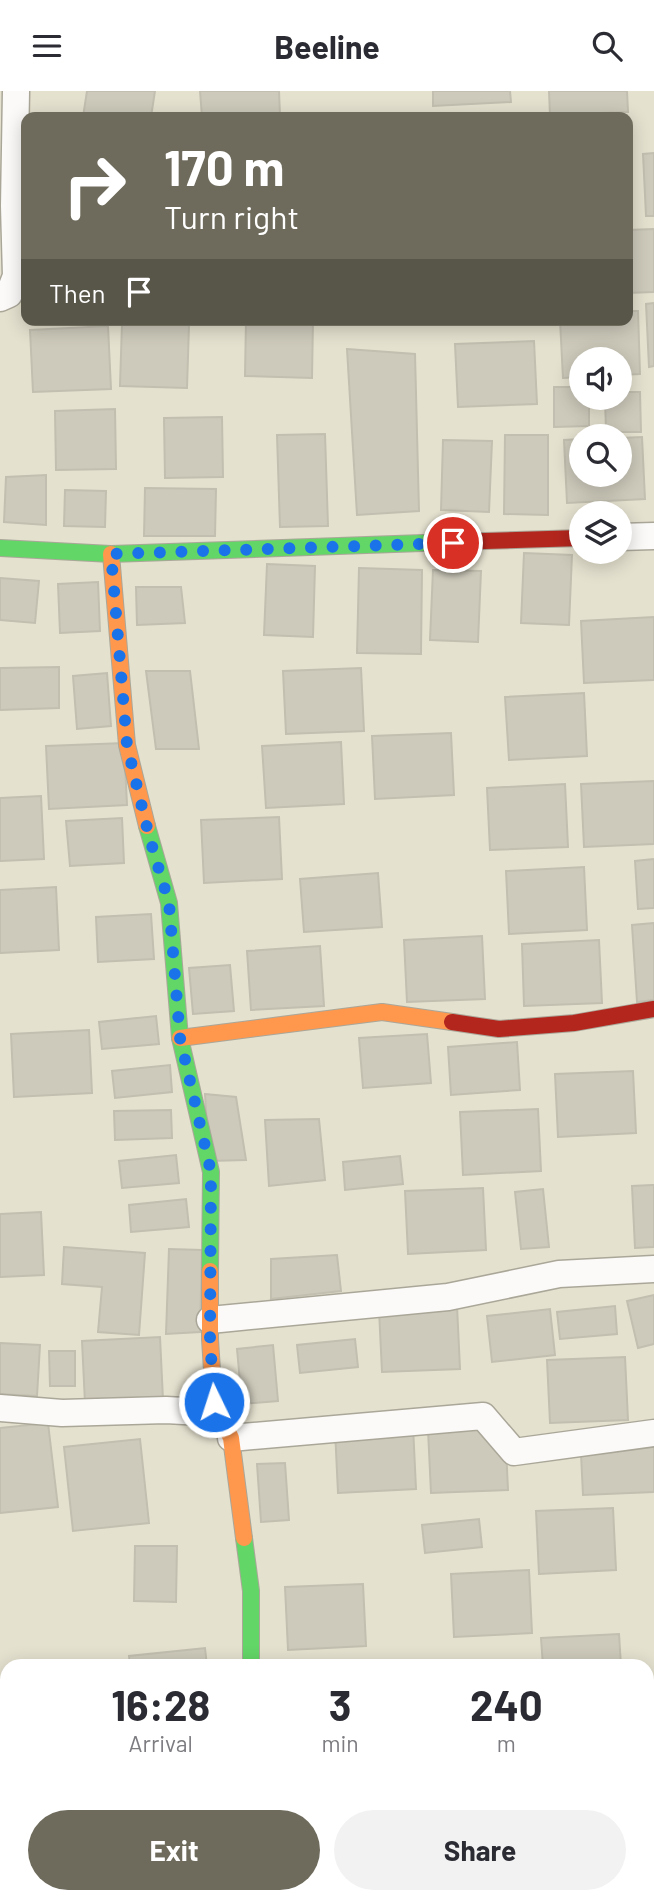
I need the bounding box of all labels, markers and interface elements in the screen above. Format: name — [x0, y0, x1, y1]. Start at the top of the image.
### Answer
icon: menu — [28, 27, 66, 65]
text: Beeline — [274, 27, 380, 65]
icon: search — [588, 27, 626, 65]
text: 170 m — [164, 137, 284, 196]
icon: right — [49, 140, 140, 231]
text: Turn right — [164, 197, 299, 235]
icon: arrive — [120, 273, 158, 311]
text: Then — [49, 277, 106, 308]
map controls — [569, 347, 632, 564]
button: sound — [569, 347, 632, 410]
button: search — [569, 424, 632, 487]
button: layers — [569, 501, 632, 564]
pin — [423, 513, 483, 573]
icon: arrive — [434, 524, 472, 562]
position arrow — [177, 1365, 251, 1439]
text: 16:28 — [111, 1679, 210, 1729]
text: 3 — [329, 1679, 351, 1729]
text: 240 — [470, 1679, 543, 1729]
text: Arrival — [129, 1729, 193, 1757]
text: min — [321, 1729, 359, 1757]
text: m — [497, 1729, 516, 1757]
button: Exit — [28, 1810, 320, 1890]
button: Share — [334, 1810, 626, 1890]

